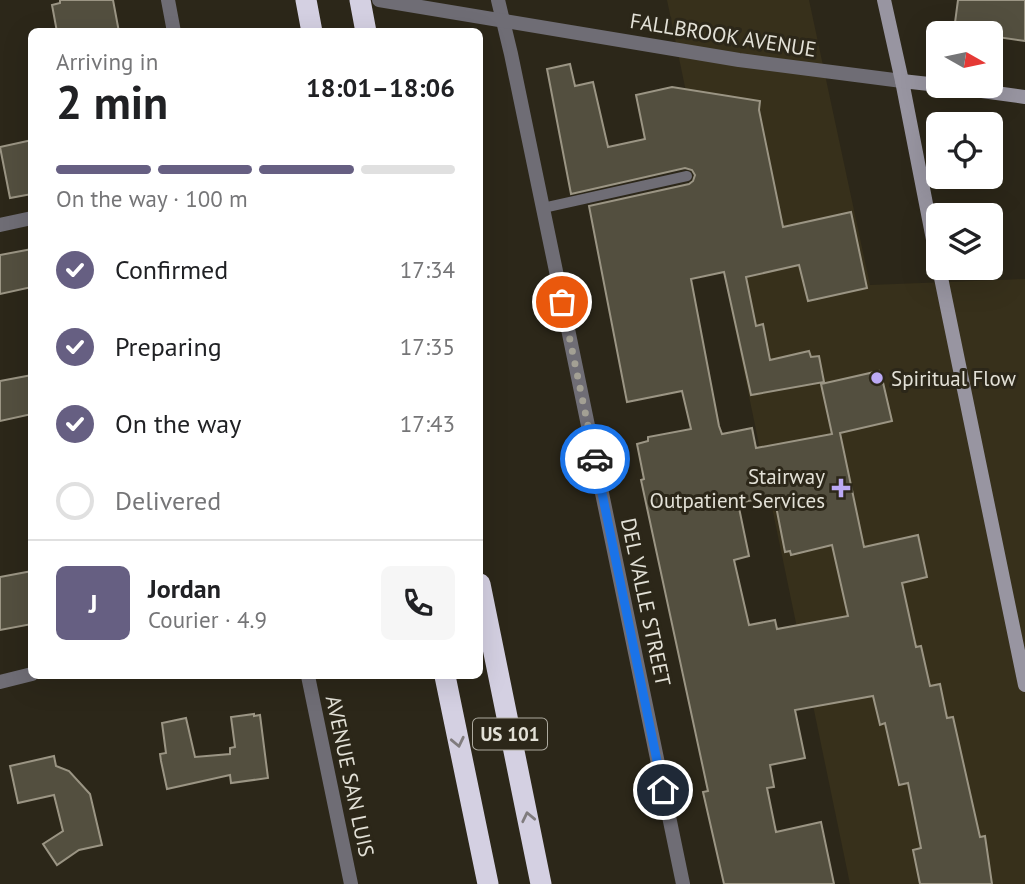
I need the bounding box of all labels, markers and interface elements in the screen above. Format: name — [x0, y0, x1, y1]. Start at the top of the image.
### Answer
street label: FALLBROOK AVENUE — [628, 7, 818, 63]
north arrow — [926, 21, 1003, 98]
map controls — [926, 21, 1003, 280]
text: Arriving in — [56, 47, 158, 76]
text: 18:01–18:06 — [306, 71, 455, 104]
text: 2 min — [56, 72, 168, 132]
button: locate — [926, 112, 1003, 189]
text: On the way · 100 m — [56, 184, 248, 213]
button: layers — [926, 203, 1003, 280]
icon: check — [56, 251, 94, 289]
text: Confirmed — [115, 253, 228, 286]
text: 17:34 — [400, 255, 455, 284]
pin — [532, 272, 592, 332]
icon: bag — [543, 283, 581, 321]
icon: check — [56, 328, 94, 366]
text: Preparing — [115, 330, 222, 363]
text: 17:35 — [400, 332, 455, 361]
place label: Spiritual Flow — [891, 365, 1017, 392]
marker: Spiritual Flow — [869, 370, 885, 386]
icon: check — [56, 405, 94, 443]
text: On the way — [115, 407, 241, 440]
text: 17:43 — [400, 409, 455, 438]
courier — [560, 424, 630, 494]
icon: car — [576, 440, 614, 478]
place label: Stairway Outpatient Services — [650, 463, 825, 514]
marker: Stairway Outpatient Services — [831, 478, 851, 498]
text: Delivered — [115, 484, 221, 517]
street label: DEL VALLE STREET — [615, 515, 677, 689]
button: phone — [381, 566, 455, 640]
text: Jordan — [148, 572, 221, 605]
text: J — [89, 587, 97, 620]
text: Courier · 4.9 — [148, 605, 267, 634]
street label: AVENUE SAN LUIS — [320, 693, 380, 859]
road number: US 101 — [473, 719, 547, 750]
one-way arrow — [450, 736, 465, 748]
pin — [633, 760, 693, 820]
icon: home — [644, 771, 682, 809]
one-way arrow — [521, 811, 536, 823]

